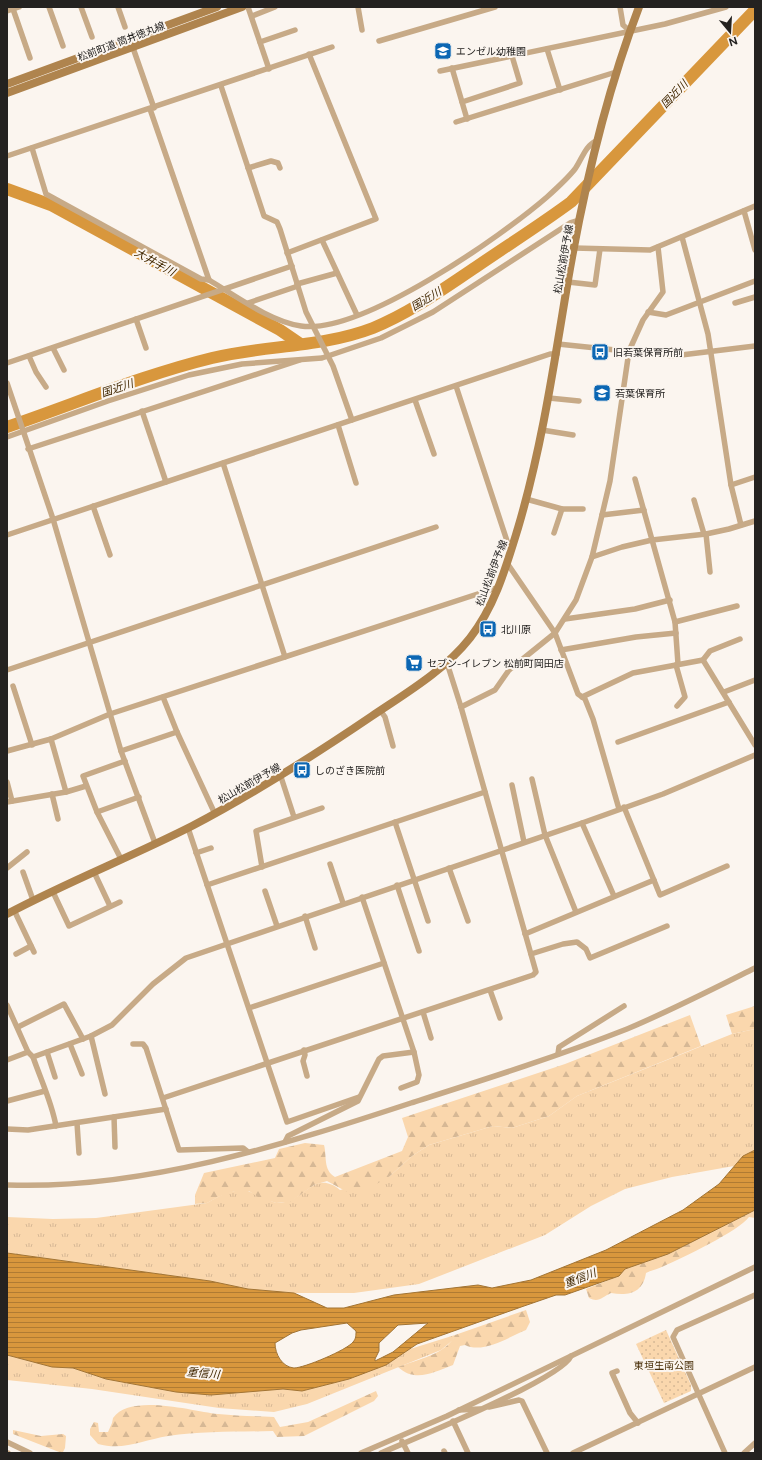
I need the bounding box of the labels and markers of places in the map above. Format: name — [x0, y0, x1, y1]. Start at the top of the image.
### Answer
school or university icon: エンゼル幼稚園 — [433, 41, 453, 61]
place label: エンゼル幼稚園 — [456, 45, 526, 58]
bus stop icon: 旧若葉保育所前 — [590, 342, 610, 362]
place label: 旧若葉保育所前 — [613, 346, 683, 359]
school or university icon: 若葉保育所 — [592, 383, 612, 403]
place label: 若葉保育所 — [615, 387, 665, 400]
bus stop icon: 北川原 — [478, 619, 498, 639]
place label: 北川原 — [501, 623, 531, 636]
supermarket icon: セブン-イレブン 松前町岡田店 — [404, 653, 424, 673]
place label: セブン-イレブン 松前町岡田店 — [427, 657, 564, 670]
bus stop icon: しのざき医院前 — [292, 760, 312, 780]
place label: しのざき医院前 — [315, 764, 385, 777]

